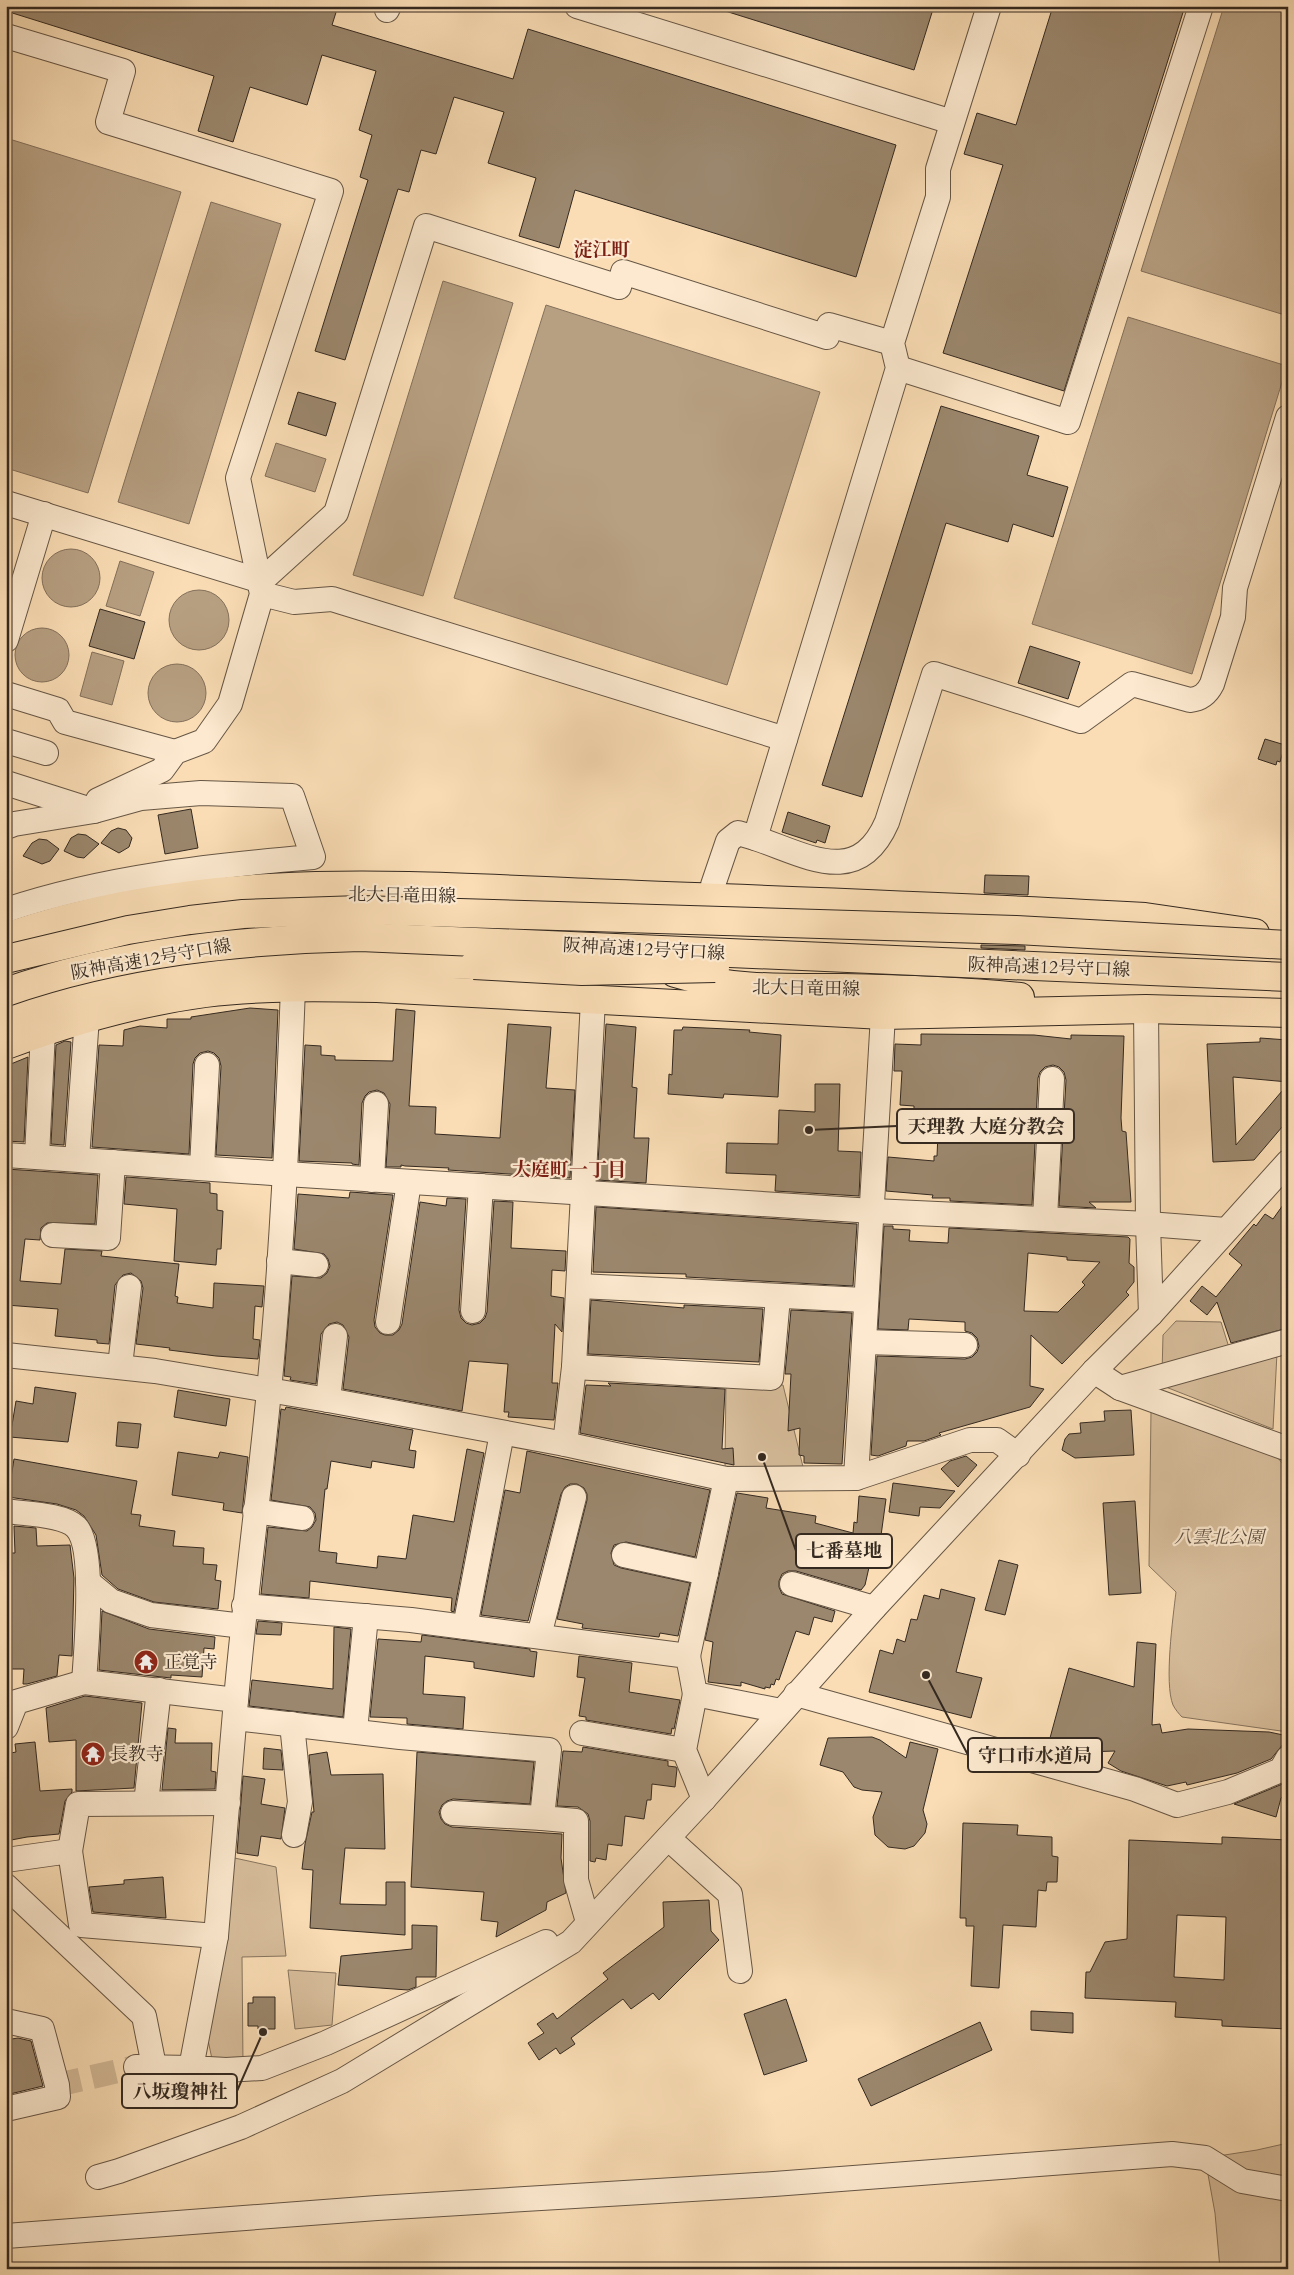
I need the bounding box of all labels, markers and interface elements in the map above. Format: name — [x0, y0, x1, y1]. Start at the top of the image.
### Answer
district label: 淀江町 — [573, 237, 631, 263]
street label: 北大日竜田線 — [348, 882, 456, 909]
street label: 阪神高速12号守口線 — [69, 933, 233, 986]
street label: 阪神高速12号守口線 — [562, 933, 726, 966]
street label: 阪神高速12号守口線 — [967, 952, 1131, 983]
street label: 北大日竜田線 — [752, 975, 860, 1002]
callout: 天理教 大庭分教会 — [897, 1109, 1074, 1143]
text: 天理教 大庭分教会 — [907, 1114, 1065, 1140]
district label: 大庭町一丁目 — [512, 1157, 626, 1183]
park label: 八雲北公園 — [1174, 1525, 1267, 1550]
callout: 七番墓地 — [796, 1534, 892, 1568]
text: 七番墓地 — [806, 1538, 882, 1564]
temple icon: 正覚寺 — [133, 1649, 159, 1675]
place label: 正覚寺 — [164, 1650, 218, 1675]
callout: 守口市水道局 — [968, 1738, 1102, 1772]
temple icon: 長教寺 — [80, 1741, 106, 1767]
place label: 長教寺 — [110, 1742, 164, 1767]
text: 守口市水道局 — [978, 1743, 1092, 1769]
callout: 八坂瓊神社 — [122, 2074, 237, 2108]
text: 八坂瓊神社 — [132, 2079, 228, 2105]

